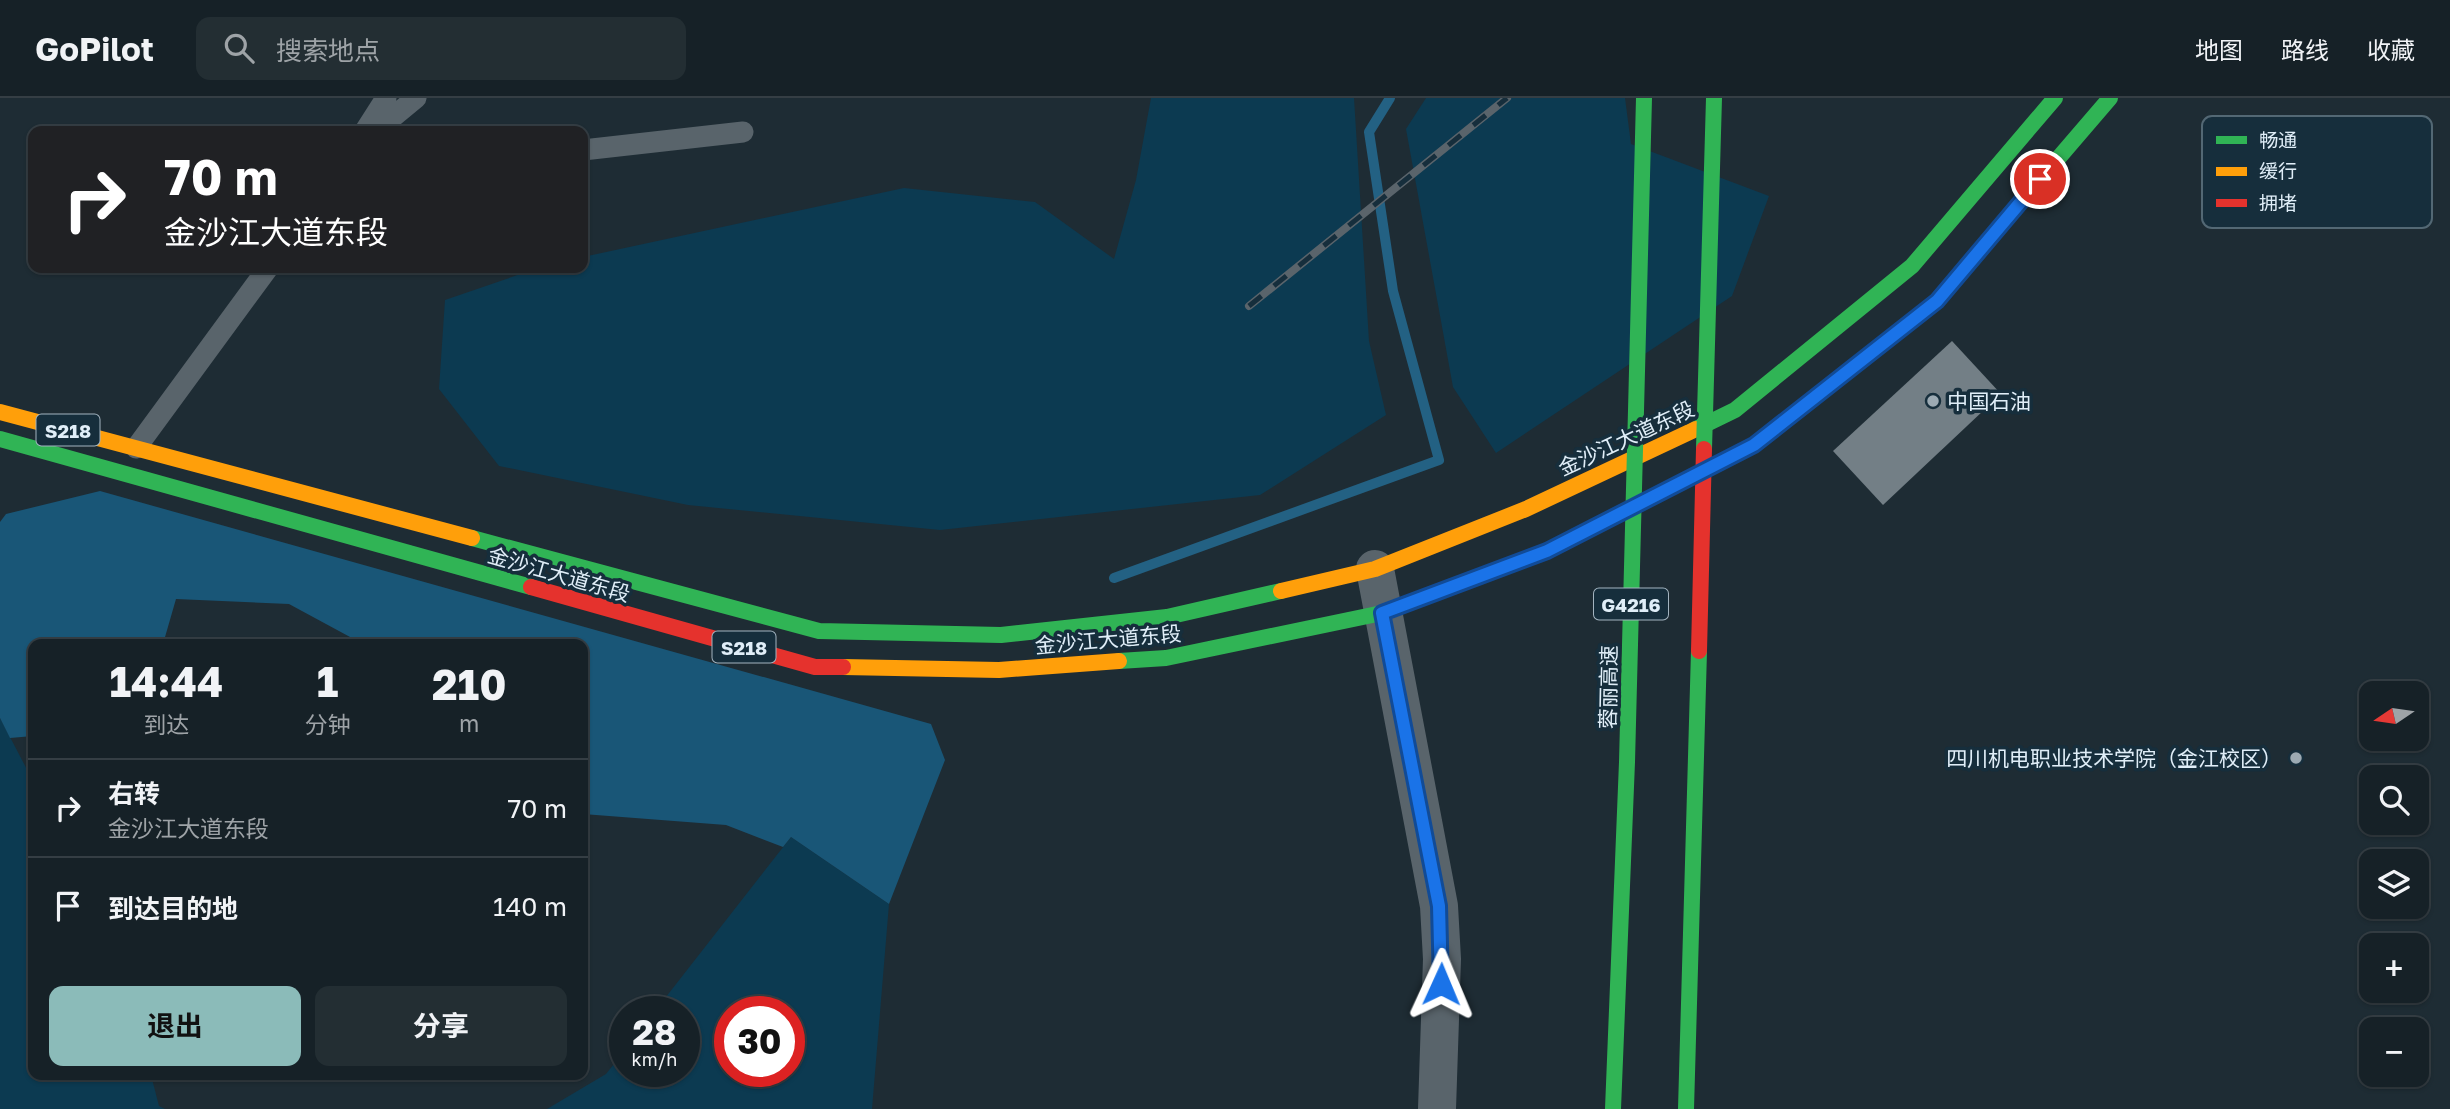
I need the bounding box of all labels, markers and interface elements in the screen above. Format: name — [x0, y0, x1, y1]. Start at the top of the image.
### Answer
search box — [196, 17, 686, 80]
text: GoPilot — [35, 29, 154, 68]
icon: search — [220, 29, 258, 67]
text: 搜索地点 — [276, 35, 380, 66]
text: 地图 — [2195, 35, 2243, 64]
text: 路线 — [2281, 35, 2329, 64]
text: 收藏 — [2367, 35, 2415, 64]
legend — [2202, 116, 2432, 228]
text: 畅通 — [2259, 128, 2297, 151]
text: 70 m — [164, 147, 278, 206]
pin — [2010, 149, 2070, 209]
icon: right — [49, 154, 140, 245]
text: 缓行 — [2259, 159, 2297, 182]
icon: arrive — [2021, 160, 2059, 198]
text: 拥堵 — [2259, 191, 2297, 214]
text: 金沙江大道东段 — [164, 213, 388, 251]
place label: 中国石油 — [1947, 388, 2031, 414]
marker: 中国石油 — [1925, 393, 1941, 409]
street label: 金沙江大道东段 — [1554, 395, 1698, 481]
road number: S218 — [36, 414, 100, 446]
street label: 金沙江大道东段 — [485, 541, 633, 607]
road number: G4216 — [1594, 589, 1668, 620]
street label: 金沙江大道东段 — [1034, 620, 1182, 658]
road number: S218 — [712, 632, 776, 662]
street label: 蓉丽高速 — [1594, 645, 1622, 729]
text: 14:44 — [109, 656, 223, 706]
text: 1 — [317, 656, 338, 706]
text: 210 — [432, 659, 507, 709]
north arrow — [2359, 681, 2429, 751]
map controls — [2359, 681, 2429, 1087]
text: m — [459, 709, 479, 737]
text: 到达 — [143, 710, 189, 738]
text: 分钟 — [305, 710, 351, 738]
place label: 四川机电职业技术学院（金江校区） — [1946, 745, 2282, 771]
marker: 四川机电职业技术学院（金江校区） — [2288, 750, 2304, 766]
button: search — [2359, 765, 2429, 835]
text: 右转 — [108, 778, 160, 809]
icon: right — [49, 789, 87, 827]
text: 70 m — [508, 793, 567, 824]
text: 金沙江大道东段 — [108, 814, 269, 842]
button: layers — [2359, 849, 2429, 919]
icon: arrive — [49, 887, 87, 925]
text: 140 m — [493, 891, 567, 922]
text: 到达目的地 — [108, 893, 238, 924]
button: + — [2359, 933, 2429, 1003]
position arrow — [1404, 947, 1478, 1021]
button: 退出 — [49, 986, 301, 1066]
button: 分享 — [315, 986, 567, 1066]
speed limit sign: 30 — [714, 996, 805, 1087]
text: 28 — [633, 1011, 676, 1053]
button: − — [2359, 1017, 2429, 1087]
text: km/h — [632, 1048, 677, 1070]

